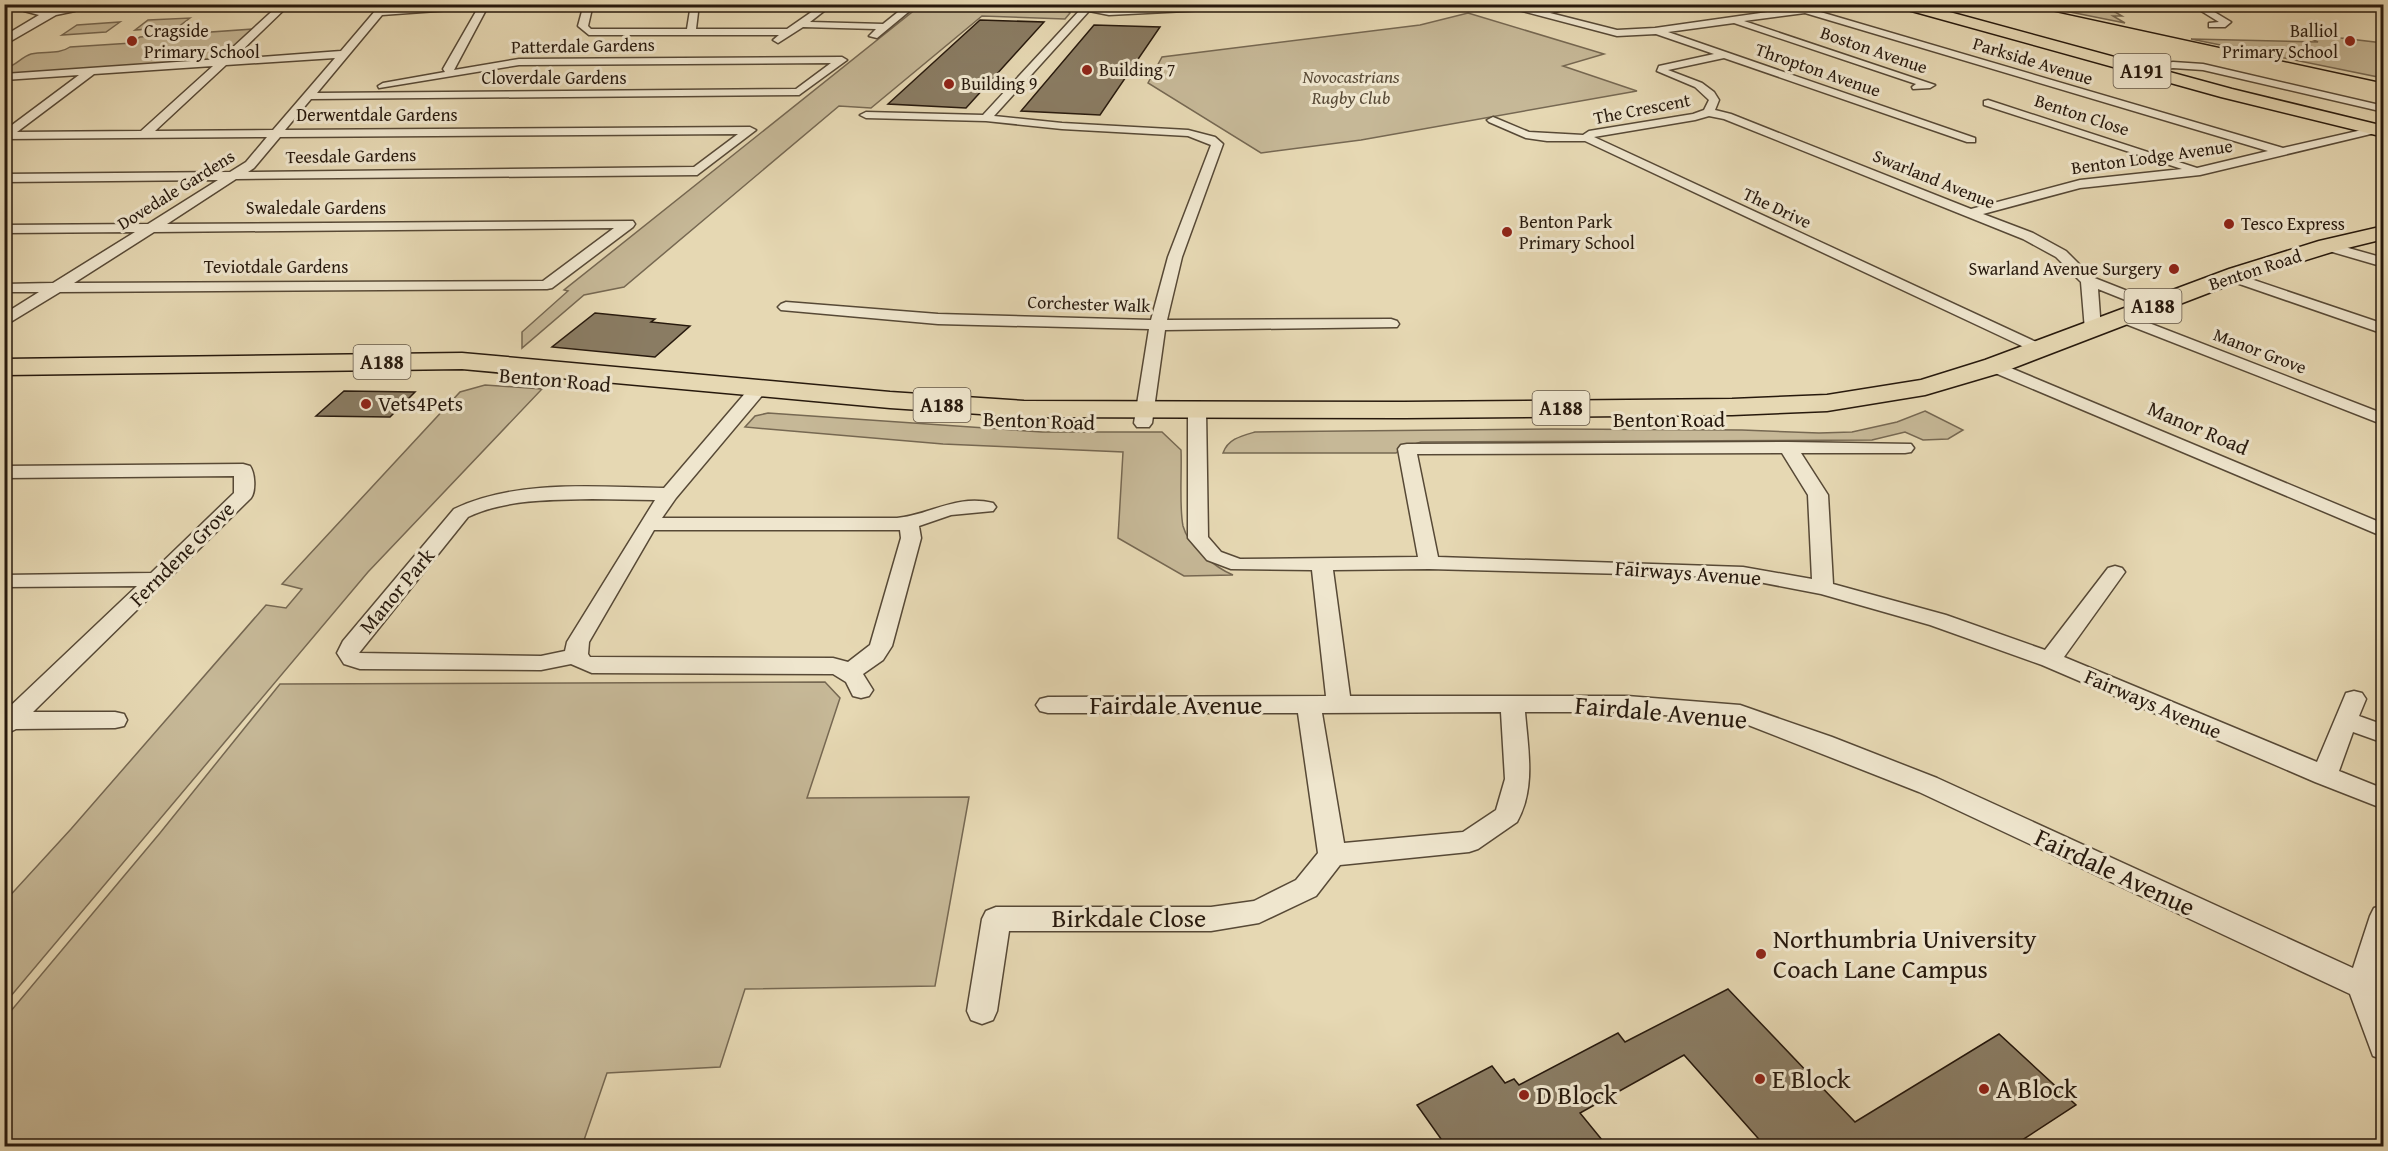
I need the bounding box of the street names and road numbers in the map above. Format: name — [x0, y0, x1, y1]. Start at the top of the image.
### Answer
street label: Boston Avenue — [1817, 19, 1931, 80]
street label: Parkside Avenue — [1970, 29, 2097, 92]
street label: Patterdale Gardens — [511, 31, 655, 60]
street label: Thropton Avenue — [1752, 35, 1885, 104]
road number: A191 — [2114, 54, 2170, 88]
street label: Cloverdale Gardens — [481, 64, 627, 91]
street label: The Crescent — [1591, 86, 1693, 131]
street label: Benton Close — [2031, 87, 2133, 143]
street label: Derwentdale Gardens — [296, 101, 458, 128]
street label: Benton Lodge Avenue — [2070, 132, 2234, 181]
street label: Teesdale Gardens — [285, 141, 417, 170]
street label: Swarland Avenue — [1869, 142, 1999, 215]
street label: Dovedale Gardens — [112, 143, 240, 237]
street label: The Drive — [1738, 180, 1816, 235]
street label: Swaledale Gardens — [246, 194, 386, 221]
street label: Benton Road — [2205, 242, 2305, 297]
street label: Teviotdale Gardens — [204, 253, 348, 280]
street label: Corchester Walk — [1027, 288, 1152, 319]
road number: A188 — [2124, 289, 2182, 323]
street label: Manor Grove — [2210, 320, 2311, 381]
road number: A188 — [354, 345, 410, 379]
street label: Benton Road — [498, 359, 613, 400]
road number: A188 — [914, 388, 970, 422]
road number: A188 — [1532, 391, 1590, 425]
street label: Manor Road — [2143, 392, 2254, 463]
street label: Benton Road — [982, 403, 1096, 438]
street label: Benton Road — [1613, 404, 1726, 435]
street label: Ferndene Grove — [122, 494, 241, 613]
street label: Manor Park — [351, 541, 442, 640]
street label: Fairways Avenue — [1614, 552, 1762, 593]
street label: Fairways Avenue — [2080, 661, 2227, 746]
street label: Fairdale Avenue — [1090, 685, 1263, 724]
street label: Fairdale Avenue — [1573, 685, 1749, 738]
street label: Fairdale Avenue — [2029, 817, 2202, 926]
street label: Birkdale Close — [1052, 898, 1206, 937]

